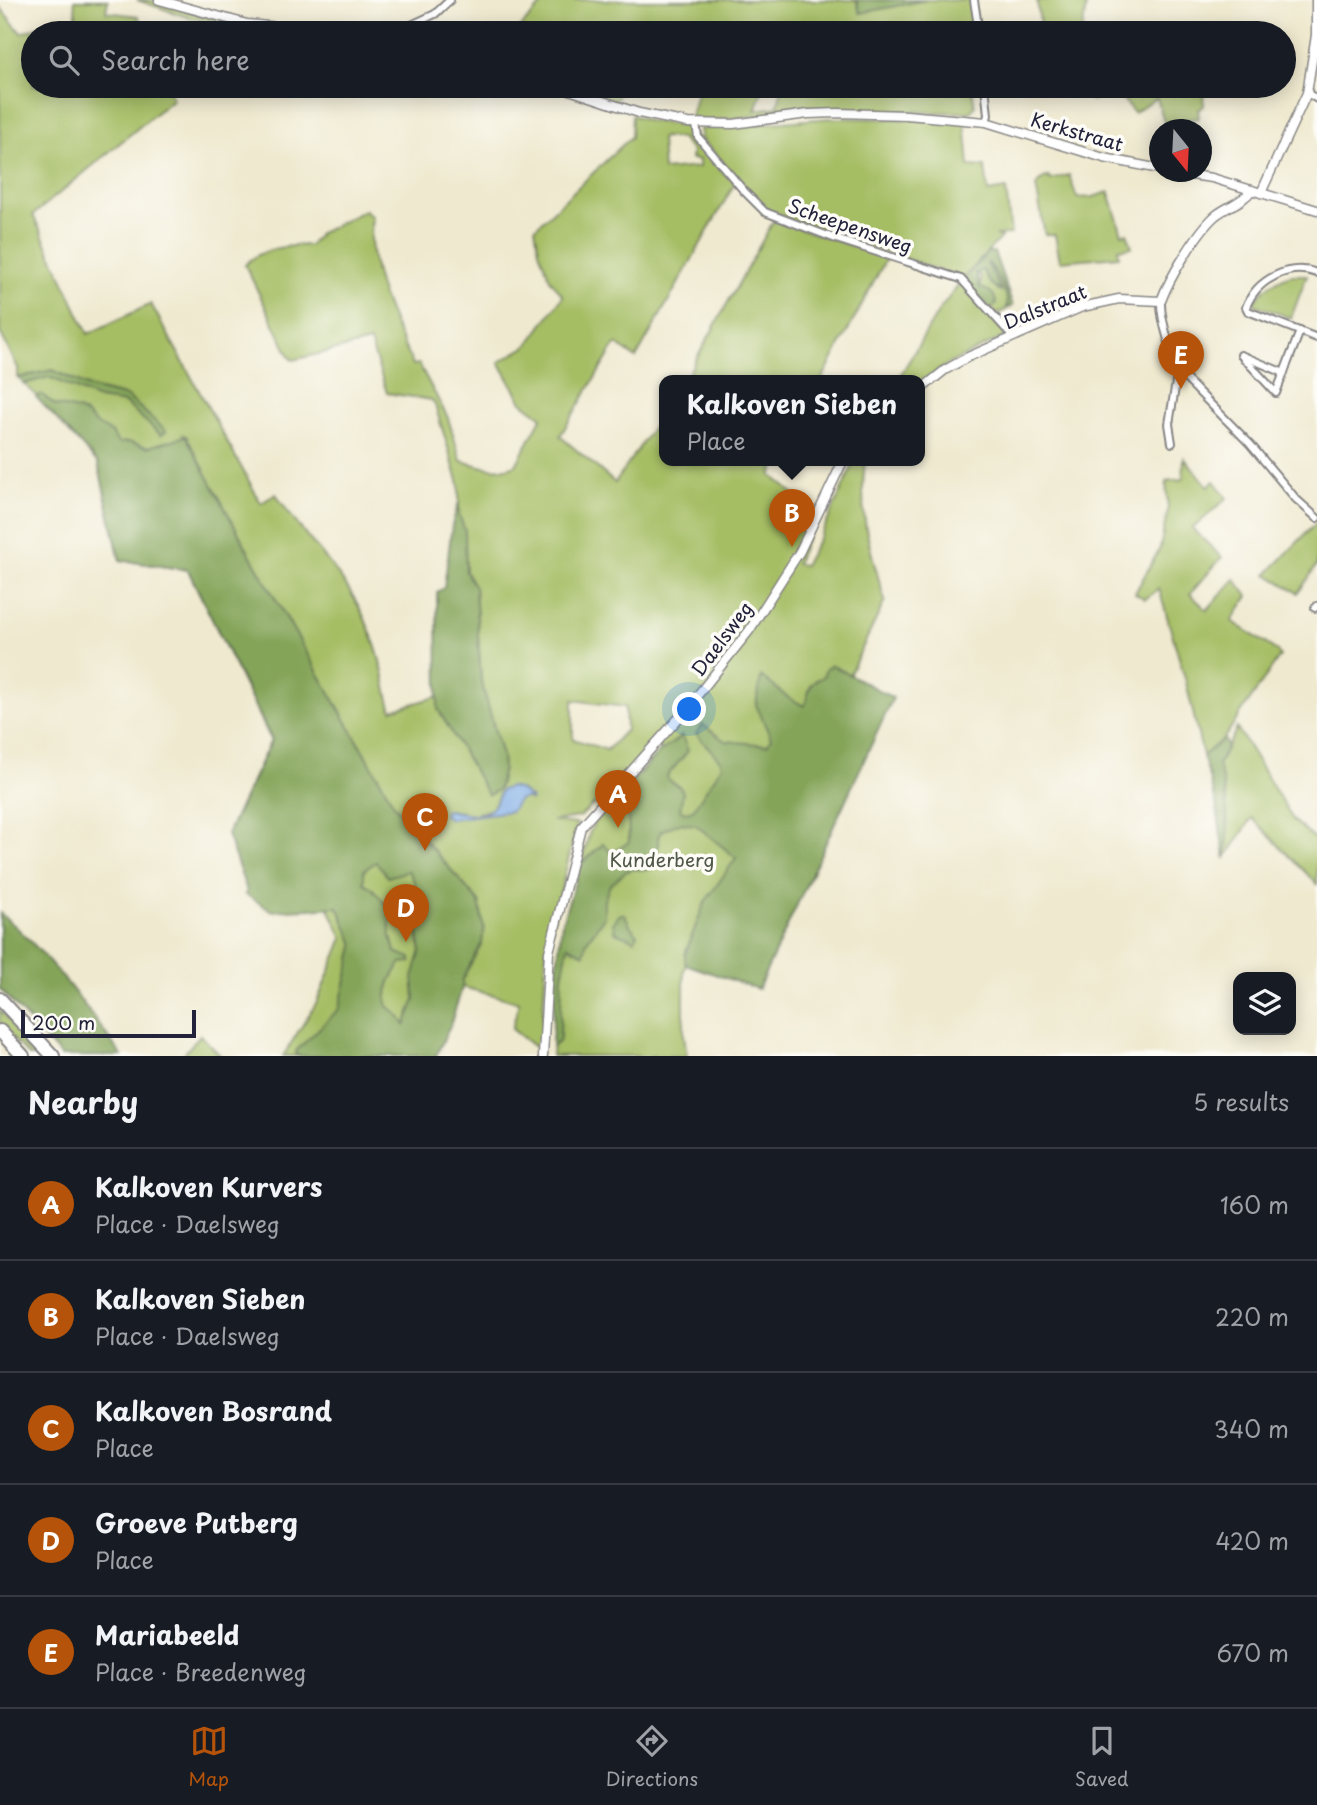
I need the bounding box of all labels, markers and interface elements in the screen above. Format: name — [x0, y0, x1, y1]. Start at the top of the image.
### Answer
search box — [21, 21, 1296, 98]
text: Search here — [101, 40, 250, 79]
icon: search — [45, 41, 83, 79]
street label: Kerkstraat — [1028, 104, 1127, 158]
north arrow — [1149, 119, 1212, 182]
street label: Scheepensweg — [784, 191, 916, 259]
street label: Dalstraat — [999, 277, 1091, 335]
pin: E — [1158, 331, 1204, 389]
popup — [659, 375, 925, 466]
text: Kalkoven Sieben — [687, 384, 897, 423]
text: Place — [687, 423, 746, 458]
pin: B — [769, 489, 815, 547]
street label: Daelsweg — [684, 595, 759, 682]
your location — [672, 692, 706, 726]
pin: A — [595, 770, 641, 828]
pin: C — [402, 793, 448, 851]
park label: Kunderberg — [610, 845, 714, 873]
pin: D — [383, 884, 429, 942]
map controls — [1233, 972, 1296, 1035]
button: layers — [1233, 972, 1296, 1035]
scale bar — [21, 1007, 196, 1039]
text: 200 m — [32, 1008, 95, 1036]
text: Nearby — [28, 1079, 138, 1124]
text: 5 results — [1193, 1084, 1289, 1119]
text: Kalkoven Kurvers — [95, 1167, 322, 1206]
text: A — [42, 1187, 60, 1222]
text: 160 m — [1220, 1187, 1289, 1222]
text: Place · Daelsweg — [95, 1206, 280, 1241]
text: Kalkoven Sieben — [95, 1279, 305, 1318]
text: B — [43, 1299, 59, 1334]
text: 220 m — [1215, 1299, 1289, 1334]
text: Place · Daelsweg — [95, 1318, 280, 1353]
text: Kalkoven Bosrand — [95, 1391, 332, 1430]
text: C — [42, 1411, 60, 1446]
text: 340 m — [1214, 1411, 1289, 1446]
text: Place — [95, 1430, 154, 1465]
text: Groeve Putberg — [95, 1503, 298, 1542]
text: D — [42, 1523, 60, 1558]
text: 420 m — [1215, 1523, 1289, 1558]
text: Place — [95, 1542, 154, 1577]
text: Mariabeeld — [95, 1615, 239, 1654]
text: E — [44, 1635, 58, 1670]
text: 670 m — [1217, 1635, 1289, 1670]
text: Place · Breedenweg — [95, 1654, 307, 1689]
tab: Map — [188, 1722, 229, 1792]
tab: Directions — [606, 1722, 698, 1792]
tab: Saved — [1075, 1722, 1129, 1792]

